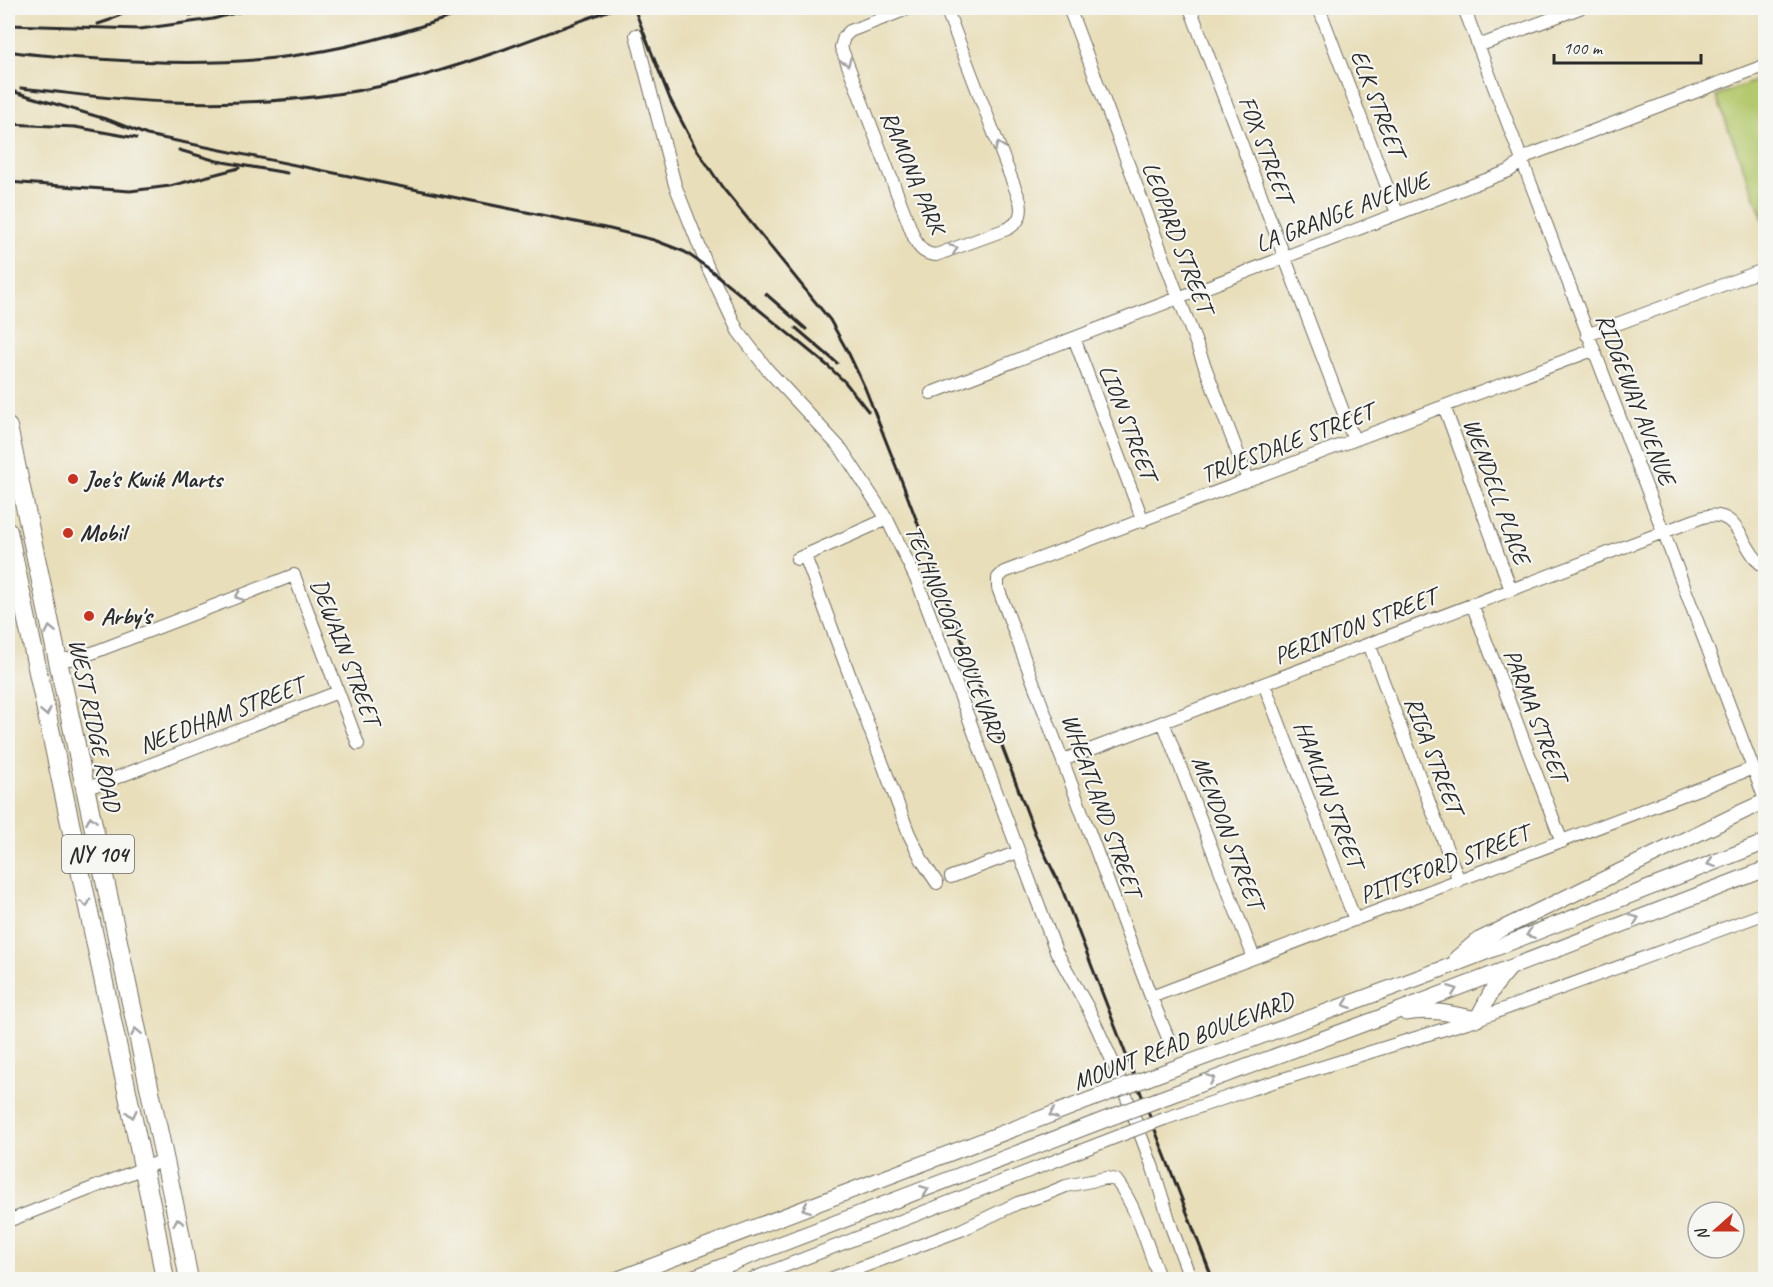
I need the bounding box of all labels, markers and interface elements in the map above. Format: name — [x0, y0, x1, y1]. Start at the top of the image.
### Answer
scale bar — [1554, 27, 1701, 65]
text: 100 m — [1563, 37, 1604, 59]
street label: ELK STREET — [1344, 46, 1414, 166]
one-way arrow — [840, 56, 852, 67]
street label: FOX STREET — [1232, 92, 1302, 212]
street label: RAMONA PARK — [874, 106, 954, 242]
one-way arrow — [994, 141, 1006, 152]
street label: LEOPARD STREET — [1136, 158, 1223, 322]
street label: LA GRANGE AVENUE — [1251, 164, 1436, 259]
one-way arrow — [948, 244, 959, 256]
street label: RIDGEWAY AVENUE — [1590, 309, 1684, 492]
street label: LION STREET — [1092, 360, 1166, 489]
street label: TRUESDALE STREET — [1196, 394, 1383, 490]
street label: WENDELL PLACE — [1457, 414, 1538, 571]
place label: Joe's Kwik Marts — [83, 464, 225, 494]
marker: Joe's Kwik Marts — [66, 472, 80, 486]
place label: Mobil — [80, 518, 131, 548]
street label: TECHNOLOGY BOULEVARD — [899, 521, 1014, 749]
marker: Mobil — [61, 526, 75, 540]
street label: DEWAIN STREET — [304, 574, 390, 734]
street label: PERINTON STREET — [1269, 579, 1446, 671]
one-way arrow — [235, 589, 246, 601]
place label: Arby's — [101, 601, 154, 631]
marker: Arby's — [82, 609, 96, 623]
one-way arrow — [44, 625, 57, 635]
street label: WEST RIDGE ROAD — [62, 636, 128, 816]
street label: PARMA STREET — [1497, 645, 1577, 790]
street label: NEEDHAM STREET — [135, 668, 313, 760]
street label: RIGA STREET — [1398, 692, 1472, 823]
one-way arrow — [39, 707, 52, 717]
street label: WHEATLAND STREET — [1055, 710, 1151, 905]
street label: HAMLIN STREET — [1287, 717, 1373, 877]
street label: MENDON STREET — [1185, 752, 1273, 918]
one-way arrow — [85, 816, 98, 826]
street label: PITTSFORD STREET — [1355, 816, 1538, 910]
road number: NY 104 — [62, 835, 134, 873]
one-way arrow — [1706, 856, 1717, 868]
one-way arrow — [79, 897, 92, 907]
one-way arrow — [1629, 914, 1640, 927]
one-way arrow — [1525, 927, 1535, 940]
street label: MOUNT READ BOULEVARD — [1069, 984, 1299, 1097]
one-way arrow — [1447, 984, 1458, 997]
one-way arrow — [1343, 996, 1353, 1009]
one-way arrow — [130, 1027, 143, 1037]
one-way arrow — [1205, 1074, 1216, 1086]
one-way arrow — [1048, 1107, 1059, 1119]
one-way arrow — [125, 1108, 138, 1118]
one-way arrow — [919, 1184, 929, 1197]
north arrow — [1686, 1200, 1746, 1260]
one-way arrow — [802, 1201, 813, 1213]
one-way arrow — [172, 1217, 185, 1227]
text: N — [1691, 1224, 1714, 1243]

